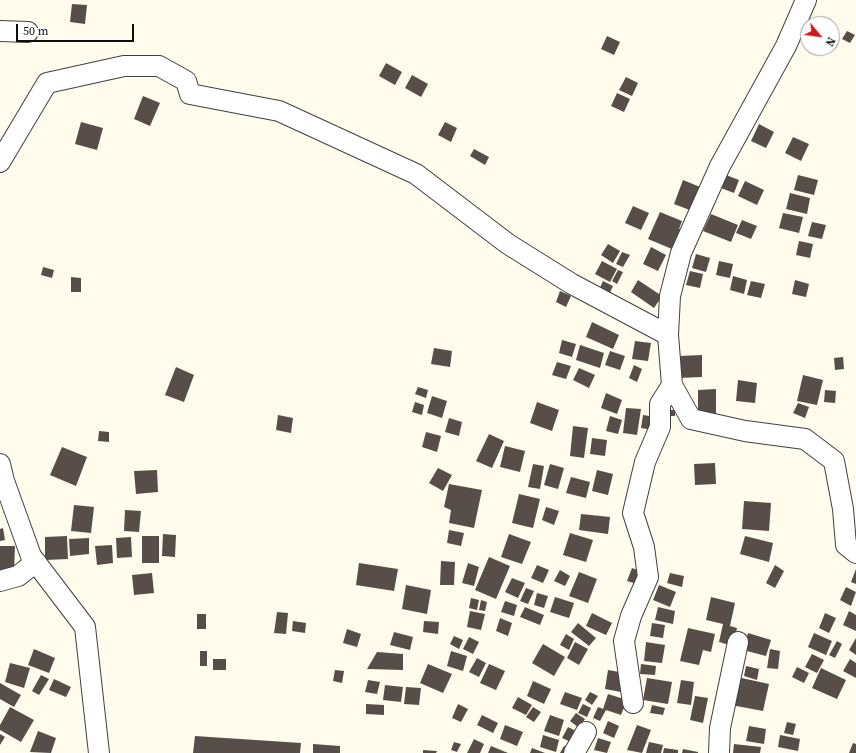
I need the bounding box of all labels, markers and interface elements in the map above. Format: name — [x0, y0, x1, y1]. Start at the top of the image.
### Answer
scale bar — [18, 16, 136, 42]
north arrow — [800, 16, 840, 56]
text: 50 m — [23, 23, 49, 39]
text: N — [822, 34, 839, 49]

